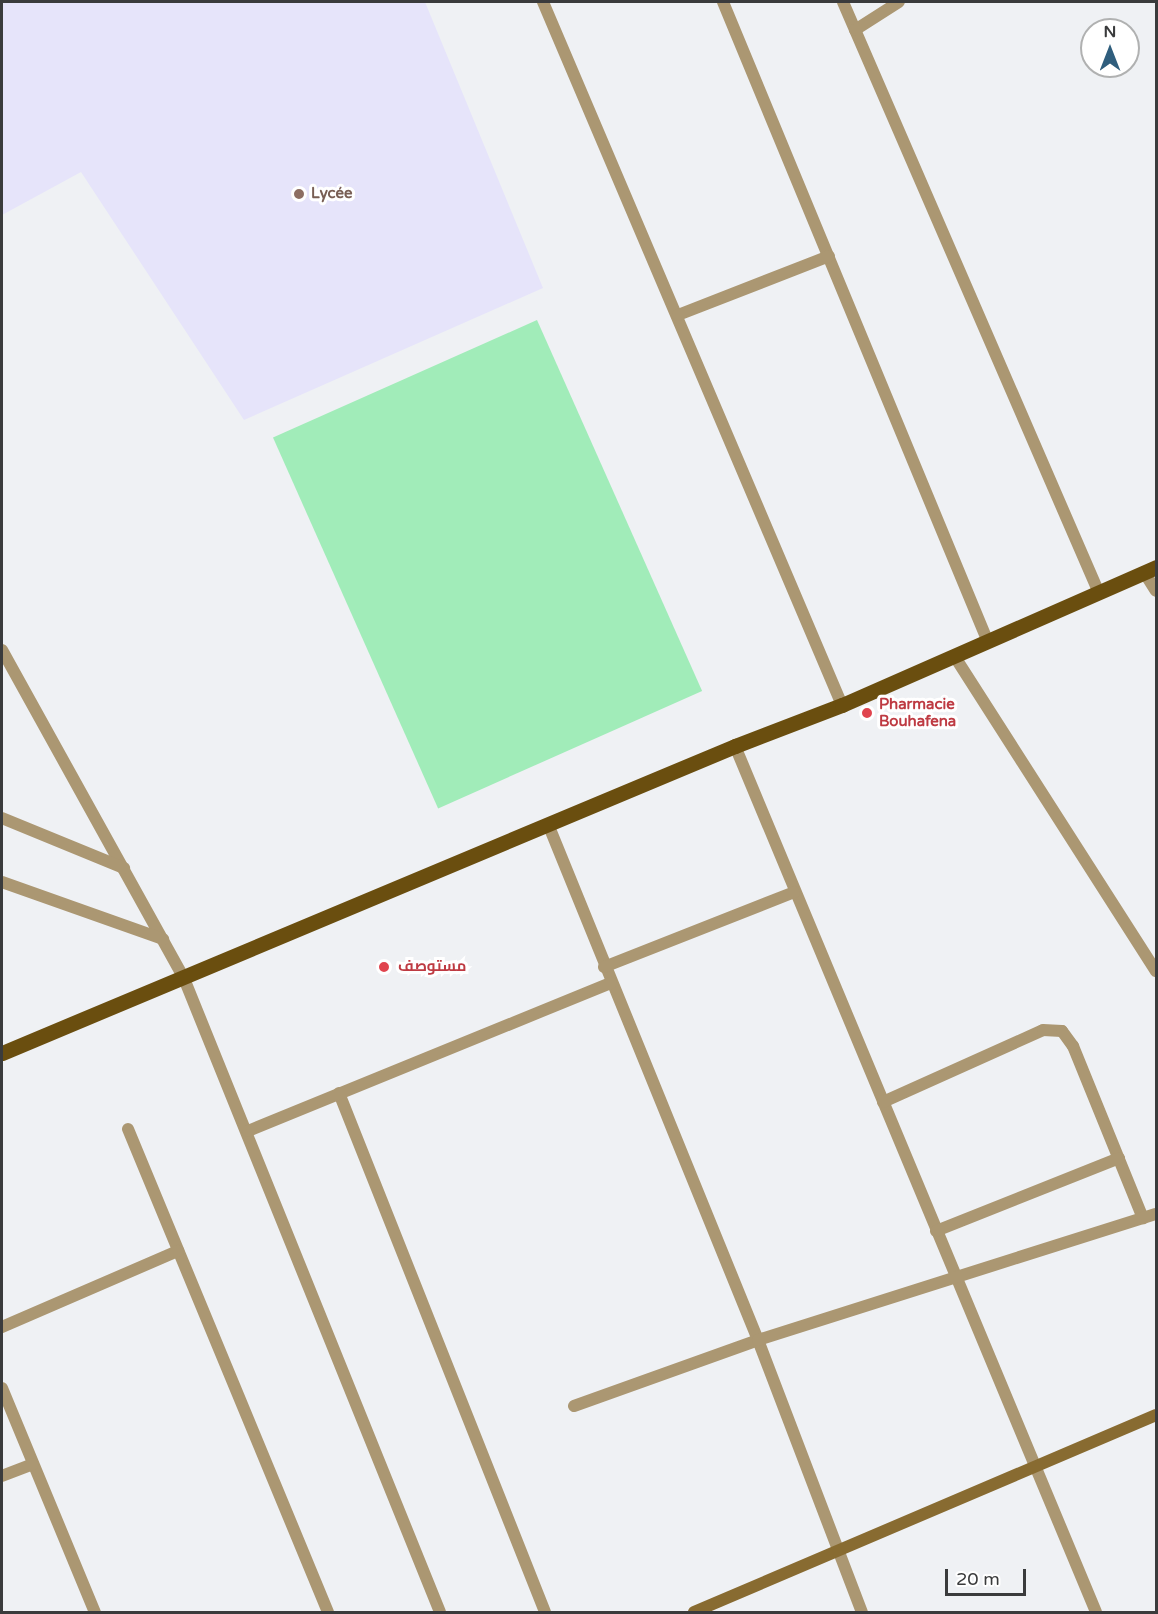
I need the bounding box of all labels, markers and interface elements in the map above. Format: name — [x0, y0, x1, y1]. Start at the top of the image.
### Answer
north arrow — [1080, 18, 1140, 78]
text: N — [1104, 22, 1116, 42]
place label: Lycée — [311, 185, 353, 203]
marker: Lycée — [292, 187, 306, 201]
place label: Pharmacie Bouhafena — [879, 695, 956, 730]
marker: Pharmacie Bouhafena — [860, 706, 874, 720]
marker: مستوصف — [375, 958, 393, 976]
place label: مستوصف — [398, 958, 466, 976]
scale bar — [948, 1557, 1029, 1595]
text: 20 m — [956, 1568, 1000, 1590]

